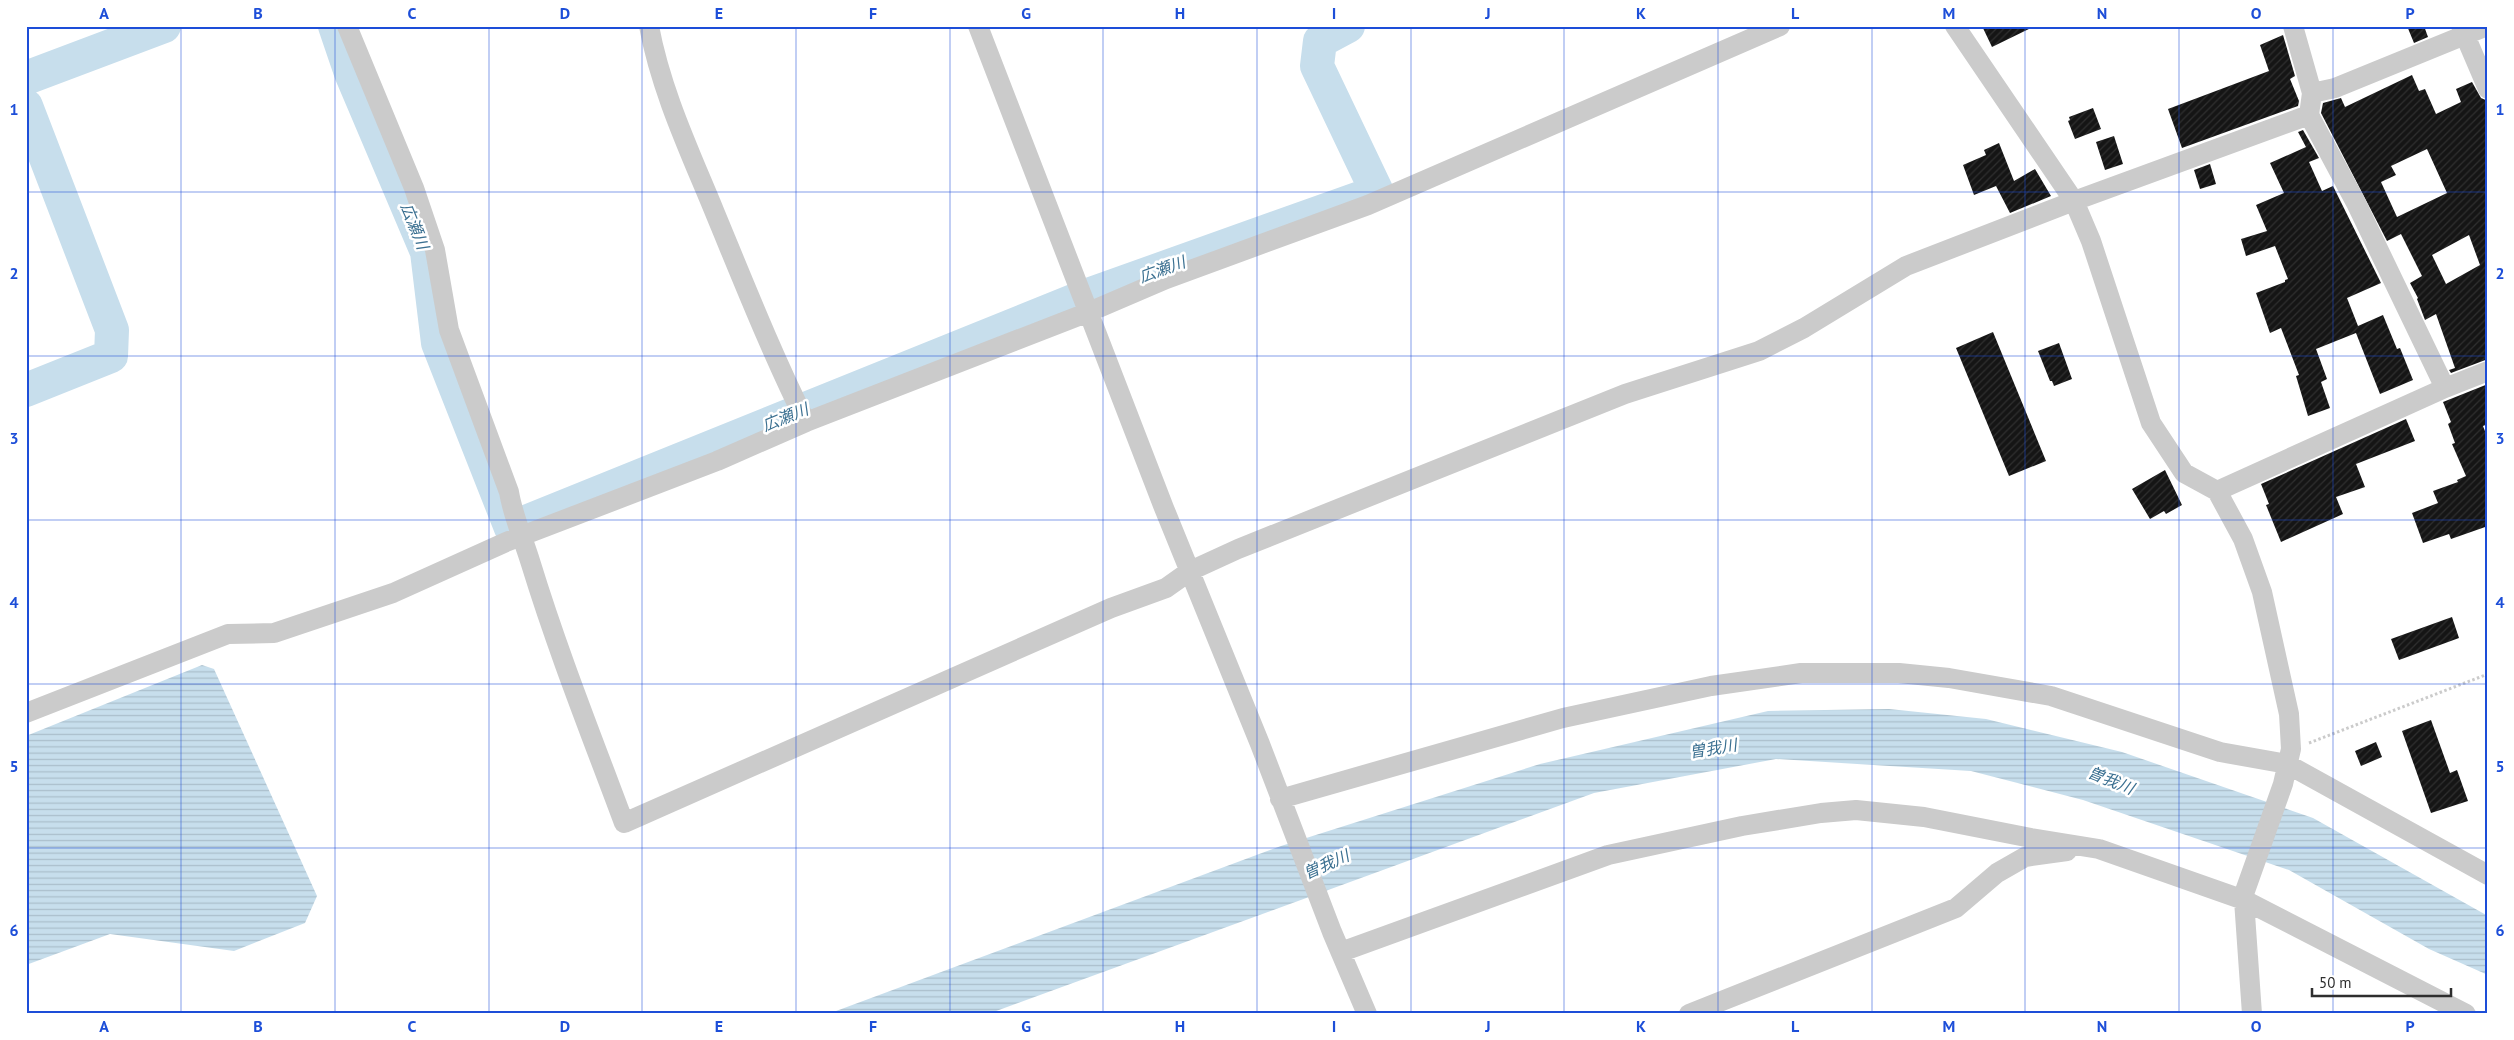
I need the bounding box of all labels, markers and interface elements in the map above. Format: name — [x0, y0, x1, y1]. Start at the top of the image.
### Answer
text: A — [99, 3, 109, 23]
text: B — [253, 3, 263, 23]
text: C — [408, 3, 417, 23]
text: D — [560, 3, 570, 23]
text: E — [715, 3, 723, 23]
text: F — [869, 3, 877, 23]
text: G — [1021, 3, 1031, 23]
text: H — [1175, 3, 1185, 23]
text: I — [1332, 3, 1336, 23]
text: J — [1484, 3, 1491, 23]
text: K — [1636, 3, 1646, 23]
text: L — [1791, 3, 1800, 23]
text: M — [1943, 3, 1955, 23]
text: N — [2097, 3, 2107, 23]
text: O — [2251, 3, 2262, 23]
text: P — [2405, 3, 2415, 23]
text: 1 — [9, 99, 19, 119]
text: 1 — [2495, 99, 2505, 119]
water label: 広瀬川 — [397, 200, 434, 254]
water label: 広瀬川 — [1136, 251, 1190, 287]
text: 2 — [9, 263, 19, 283]
text: 2 — [2495, 263, 2505, 283]
water label: 広瀬川 — [759, 398, 813, 435]
text: 3 — [9, 428, 19, 448]
text: 3 — [2495, 428, 2505, 448]
text: 4 — [9, 592, 19, 612]
text: 4 — [2495, 592, 2505, 612]
water label: 曽我川 — [1688, 734, 1740, 762]
text: 5 — [9, 756, 19, 776]
text: 5 — [2495, 756, 2505, 776]
water label: 曽我川 — [2085, 762, 2139, 799]
water label: 曽我川 — [1300, 844, 1354, 883]
text: 6 — [9, 920, 19, 940]
text: 6 — [2495, 920, 2505, 940]
scale bar — [2312, 965, 2450, 997]
text: 50 m — [2319, 973, 2352, 992]
text: A — [99, 1016, 109, 1036]
text: B — [253, 1016, 263, 1036]
text: C — [408, 1016, 417, 1036]
text: D — [560, 1016, 570, 1036]
text: E — [715, 1016, 723, 1036]
text: F — [869, 1016, 877, 1036]
text: G — [1021, 1016, 1031, 1036]
text: H — [1175, 1016, 1185, 1036]
text: I — [1332, 1016, 1336, 1036]
text: J — [1484, 1016, 1491, 1036]
text: K — [1636, 1016, 1646, 1036]
text: L — [1791, 1016, 1800, 1036]
text: M — [1943, 1016, 1955, 1036]
text: N — [2097, 1016, 2107, 1036]
text: O — [2251, 1016, 2262, 1036]
text: P — [2405, 1016, 2415, 1036]

